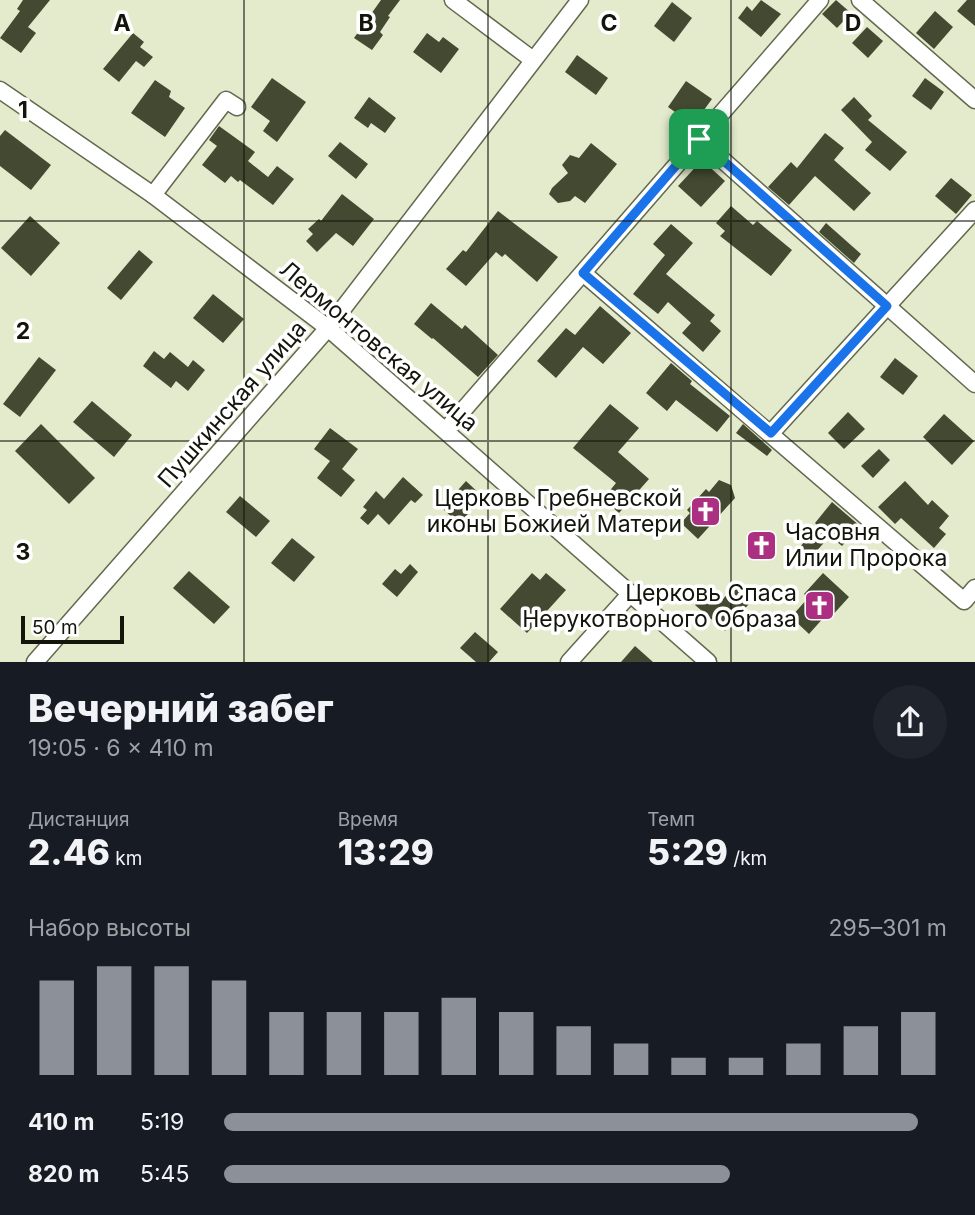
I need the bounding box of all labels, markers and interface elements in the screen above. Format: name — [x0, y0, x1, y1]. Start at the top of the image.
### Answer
text: A — [113, 9, 131, 37]
text: B — [358, 9, 374, 37]
text: C — [600, 9, 618, 37]
text: D — [845, 9, 861, 37]
text: 1 — [18, 96, 28, 124]
pin — [669, 109, 729, 169]
icon: arrive — [680, 120, 718, 158]
street label: Лермонтовская улица — [274, 255, 484, 437]
street label: Пушкинская улица — [152, 315, 312, 493]
text: 2 — [16, 317, 30, 345]
place label: Церковь Гребневской иконы Божией Матери — [427, 484, 682, 538]
church icon: Церковь Гребневской иконы Божией Матери — [688, 494, 722, 528]
place label: Часовня Илии Пророка — [785, 518, 947, 572]
church icon: Часовня Илии Пророка — [745, 528, 779, 562]
text: 3 — [16, 538, 30, 566]
place label: Церковь Спаса Нерукотворного Образа — [522, 579, 797, 633]
church icon: Церковь Спаса Нерукотворного Образа — [803, 589, 837, 623]
scale bar — [21, 613, 124, 645]
text: 50 m — [32, 616, 78, 639]
text: Вечерний забег — [28, 685, 334, 731]
button: share — [873, 685, 947, 759]
text: 19:05 · 6 × 410 m — [28, 734, 214, 762]
text: Дистанция — [28, 808, 130, 831]
text: Время — [338, 808, 398, 831]
text: Темп — [647, 808, 695, 831]
text: 2.46 — [28, 831, 110, 873]
text: 13:29 — [338, 831, 434, 873]
text: 5:29 — [647, 831, 728, 873]
text: km — [110, 847, 142, 870]
text: /km — [728, 847, 767, 870]
text: Набор высоты — [28, 914, 191, 942]
text: 295–301 m — [829, 914, 947, 942]
text: 410 m — [28, 1108, 95, 1136]
text: 5:19 — [140, 1108, 184, 1136]
text: 820 m — [28, 1160, 99, 1188]
text: 5:45 — [140, 1160, 189, 1188]

